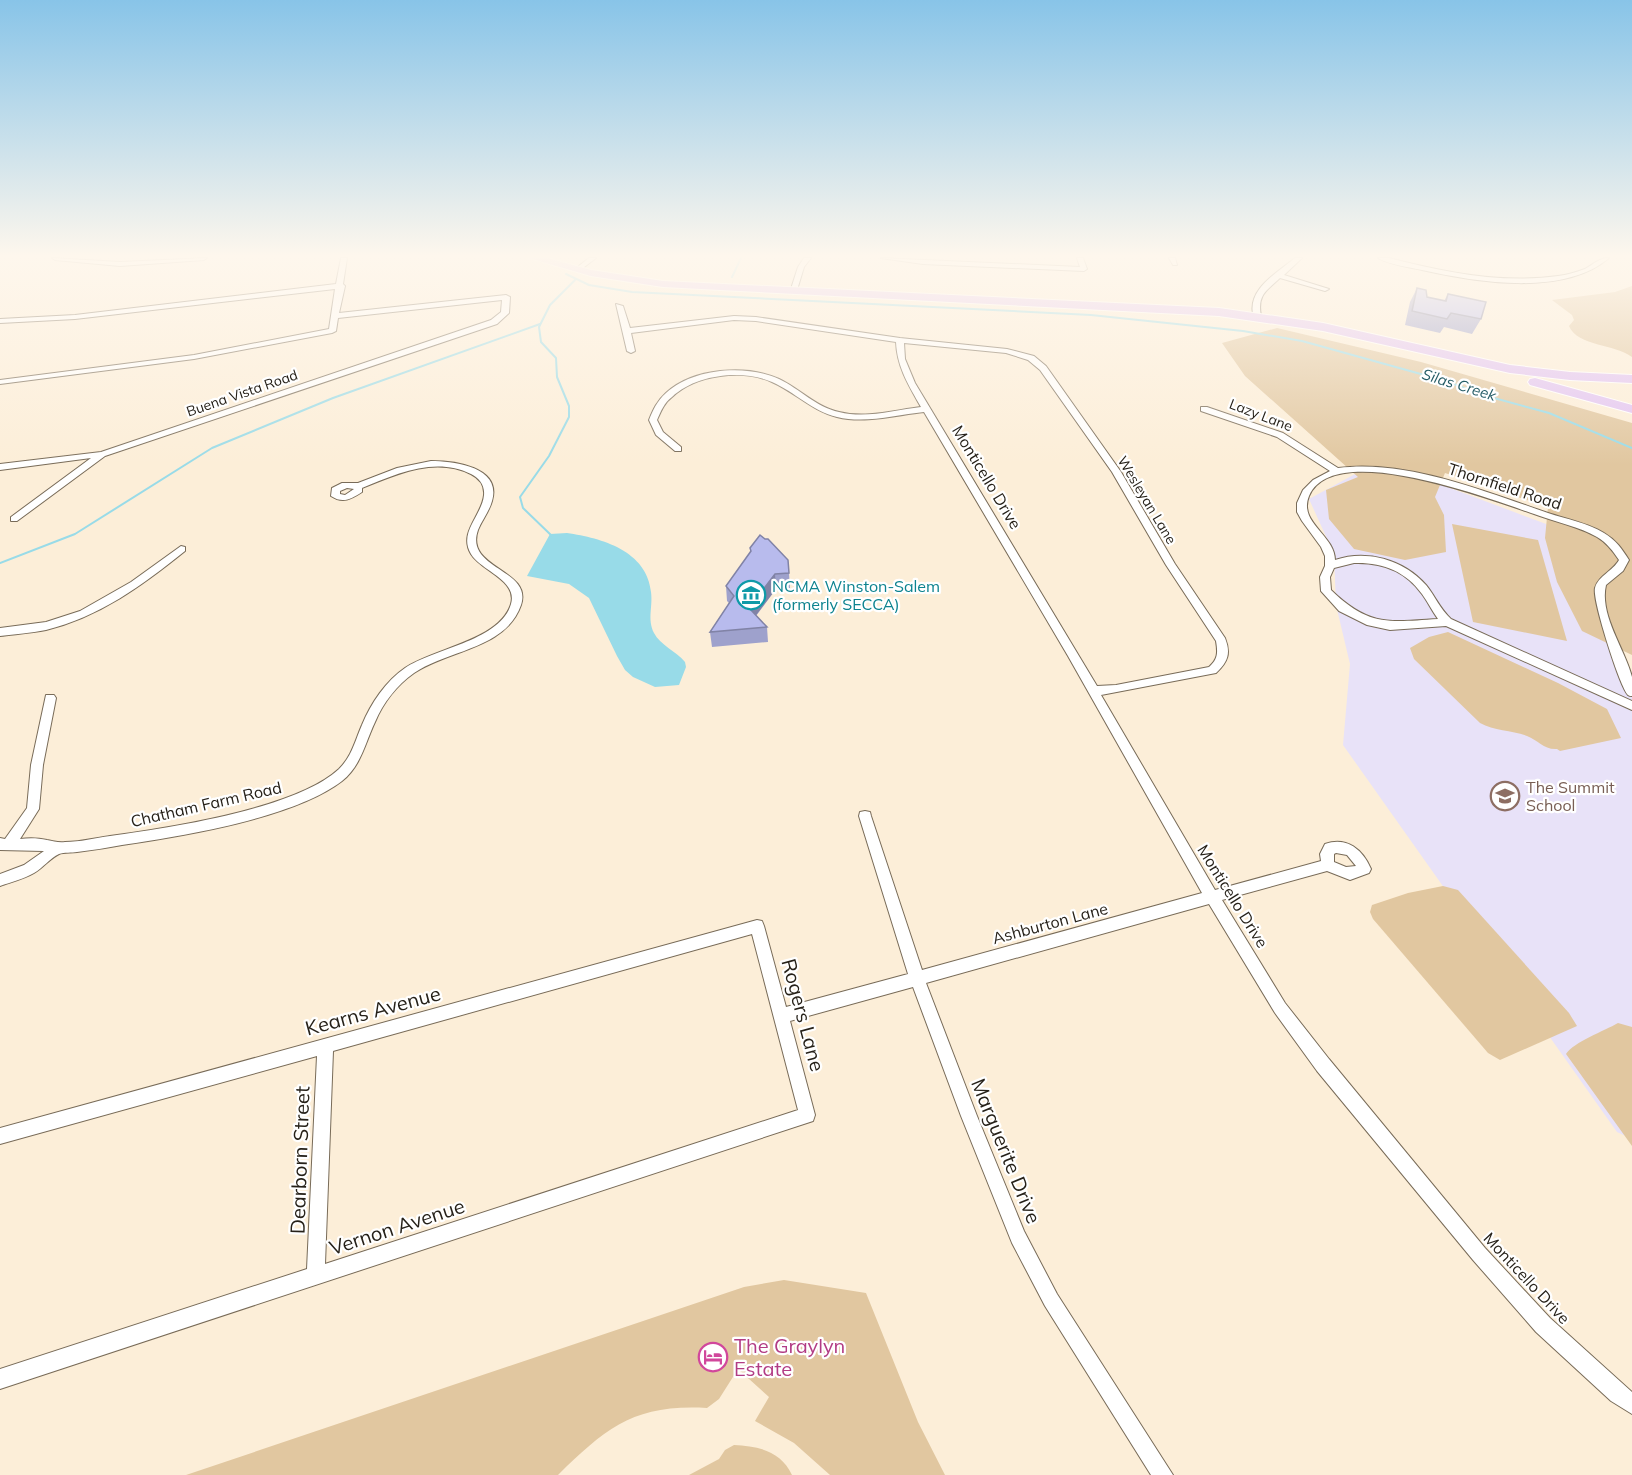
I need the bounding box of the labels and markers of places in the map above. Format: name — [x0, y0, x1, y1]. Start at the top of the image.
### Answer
place label: NCMA Winston-Salem (formerly SECCA) — [772, 576, 940, 614]
museum icon: NCMA Winston-Salem (formerly SECCA) — [735, 579, 767, 611]
place label: The Summit School — [1526, 777, 1615, 815]
school or university icon: The Summit School — [1489, 780, 1521, 812]
place label: The Graylyn Estate — [734, 1333, 845, 1381]
hotel icon: The Graylyn Estate — [697, 1341, 729, 1373]

